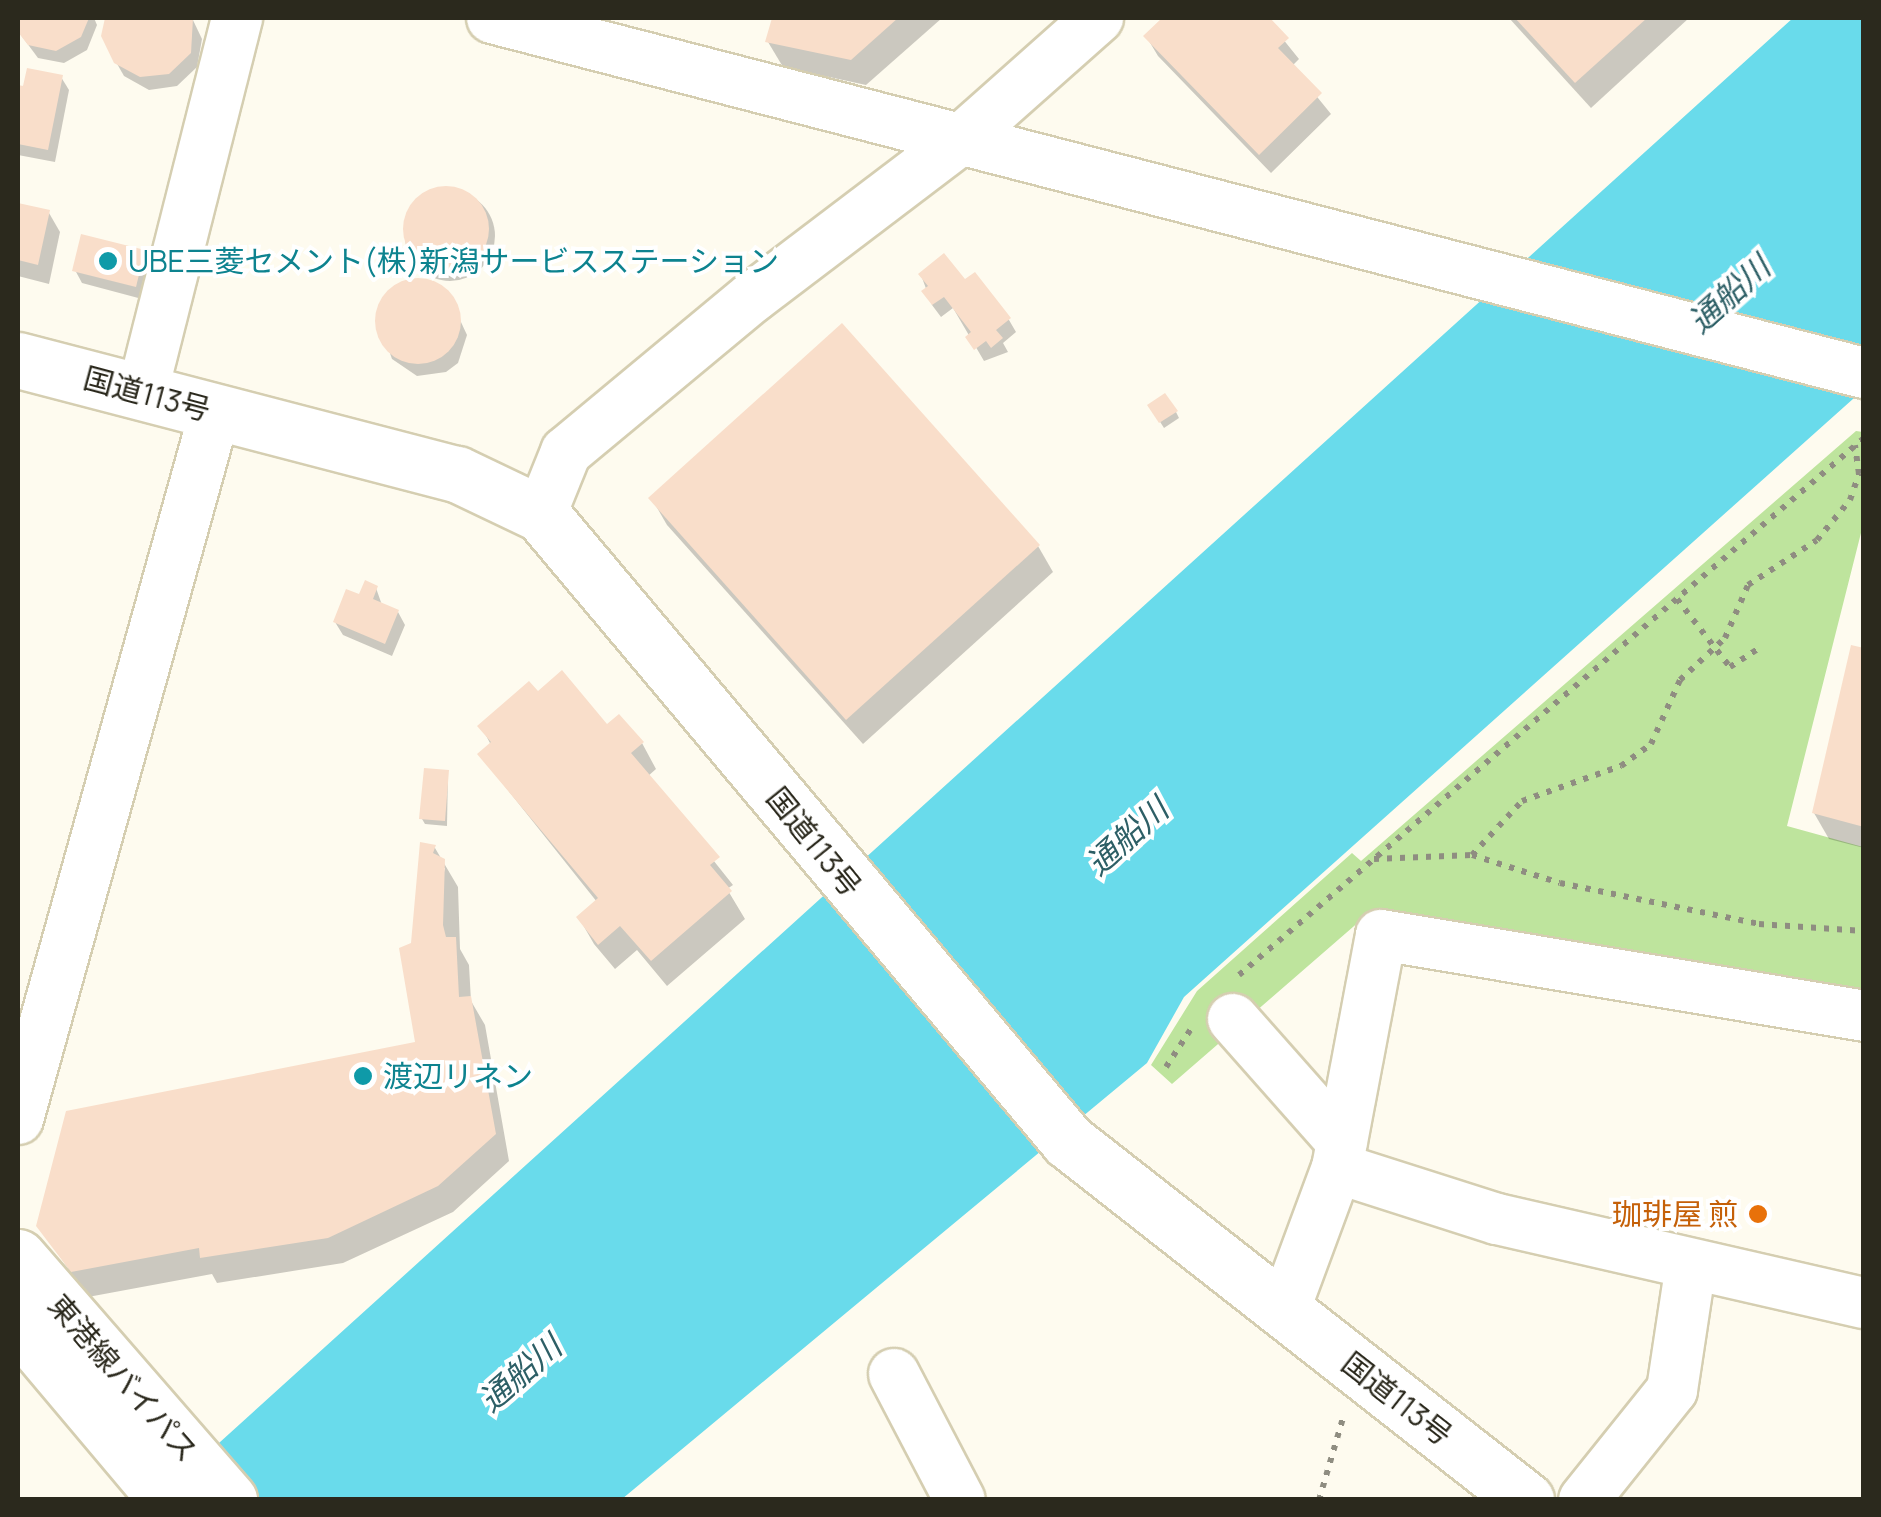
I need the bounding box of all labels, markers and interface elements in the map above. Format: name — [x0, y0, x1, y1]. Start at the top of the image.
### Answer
place label: UBE三菱セメント(株)新潟サービスステーション — [128, 243, 780, 279]
water label: 通船川 — [1680, 248, 1778, 340]
marker: UBE三菱セメント(株)新潟サービスステーション — [97, 250, 119, 272]
street label: 国道113号 — [80, 360, 214, 428]
street label: 国道113号 — [759, 780, 869, 904]
water label: 通船川 — [1078, 790, 1176, 882]
place label: 渡辺リネン — [383, 1058, 533, 1094]
marker: 渡辺リネン — [352, 1065, 374, 1087]
place label: 珈琲屋 煎 — [1612, 1196, 1738, 1232]
marker: 珈琲屋 煎 — [1747, 1203, 1769, 1225]
street label: 東港線バイパス — [41, 1287, 205, 1469]
water label: 通船川 — [471, 1327, 569, 1419]
street label: 国道113号 — [1335, 1345, 1459, 1453]

